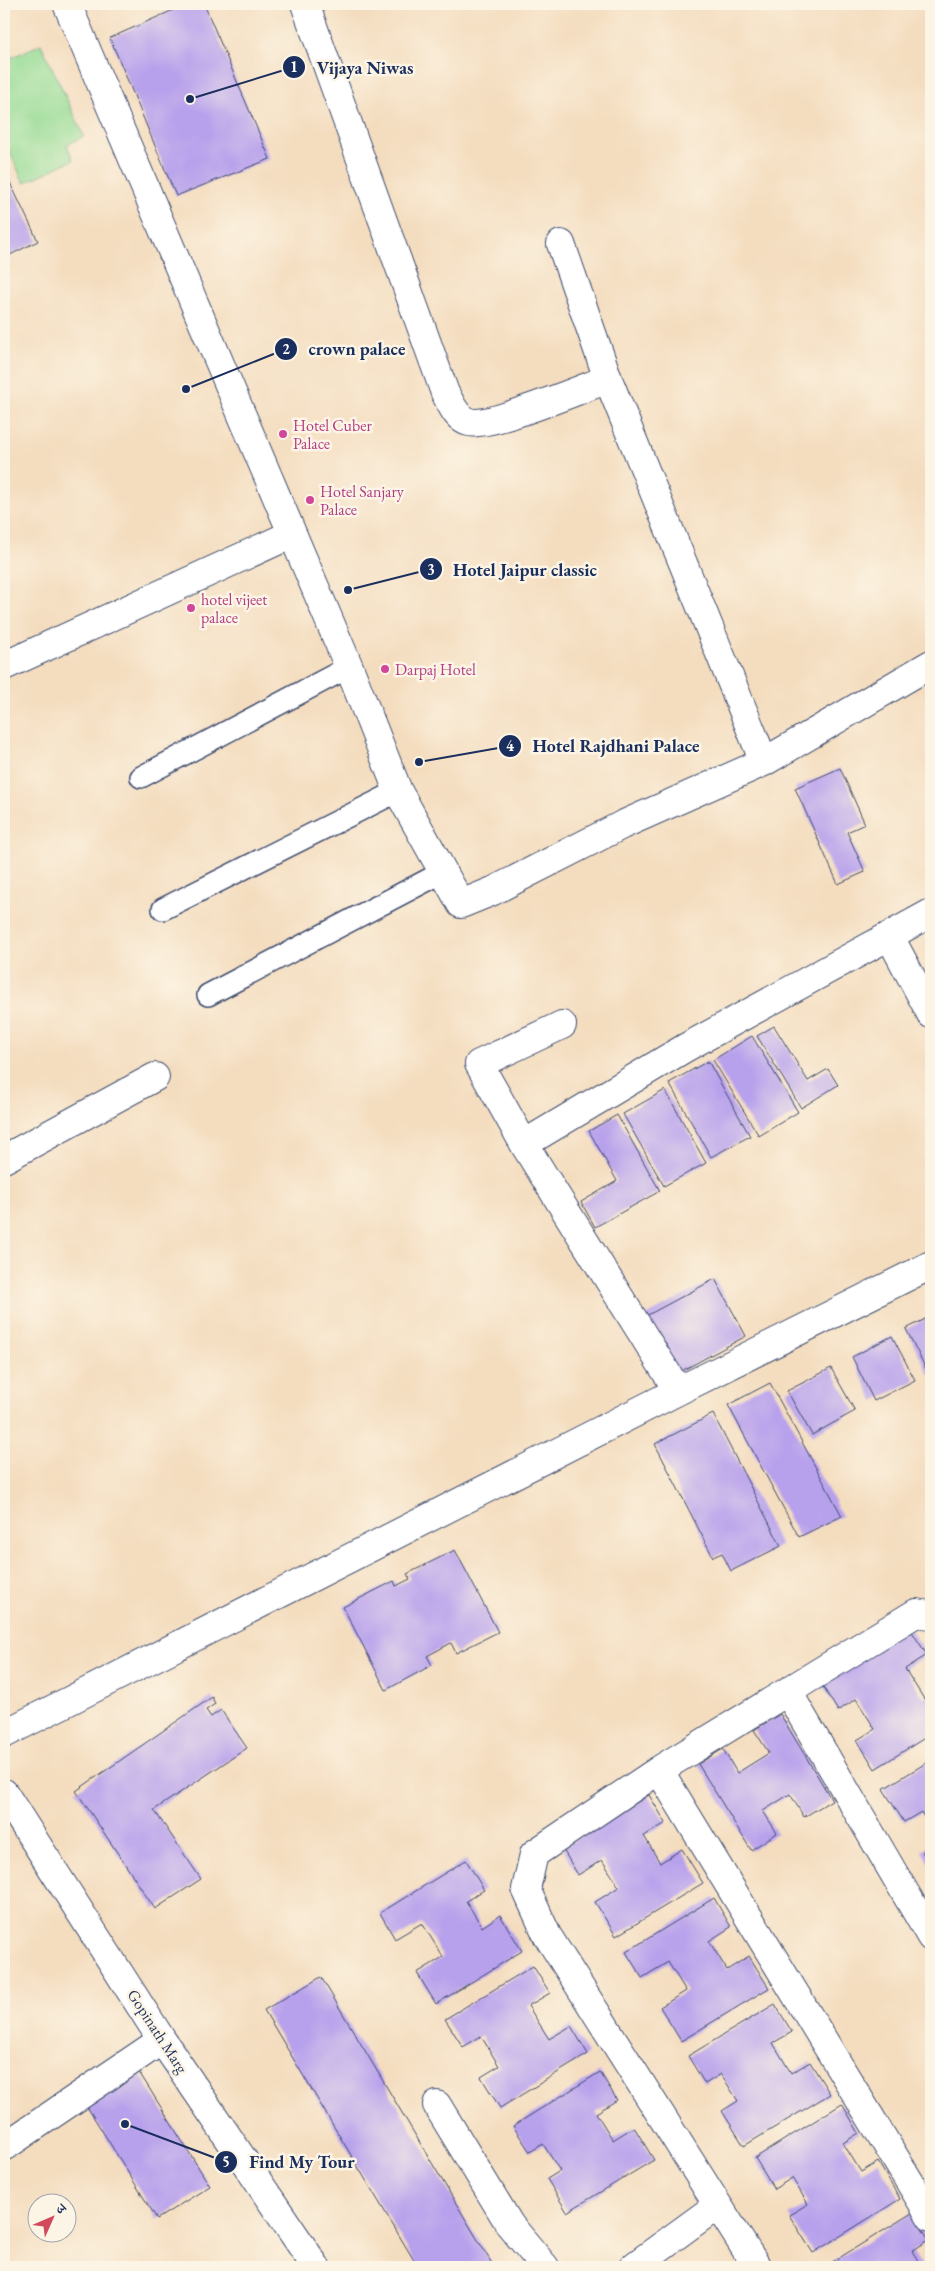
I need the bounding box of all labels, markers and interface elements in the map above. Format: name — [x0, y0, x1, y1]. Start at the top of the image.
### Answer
callout: Vijaya Niwas — [282, 51, 424, 84]
text: Vijaya Niwas — [316, 56, 414, 79]
text: 1 — [290, 57, 298, 76]
callout: crown palace — [274, 332, 416, 365]
text: crown palace — [309, 337, 406, 360]
text: 2 — [282, 339, 290, 358]
place label: Hotel Cuber Palace — [293, 415, 372, 454]
marker: Hotel Cuber Palace — [277, 428, 289, 440]
place label: Hotel Sanjary Palace — [320, 481, 405, 520]
marker: Hotel Sanjary Palace — [304, 494, 316, 506]
callout: Hotel Jaipur classic — [418, 553, 607, 586]
text: Hotel Jaipur classic — [453, 558, 598, 581]
text: 3 — [427, 560, 435, 579]
place label: hotel vijeet palace — [201, 589, 267, 628]
marker: hotel vijeet palace — [185, 602, 197, 614]
place label: Darpaj Hotel — [395, 659, 476, 680]
marker: Darpaj Hotel — [379, 663, 391, 675]
callout: Hotel Rajdhani Palace — [498, 730, 710, 763]
text: Hotel Rajdhani Palace — [532, 734, 700, 757]
text: 4 — [506, 736, 515, 755]
street label: Gopinath Marg — [123, 1985, 193, 2078]
callout: Find My Tour — [214, 2146, 364, 2179]
text: Find My Tour — [249, 2150, 355, 2173]
text: 5 — [222, 2152, 230, 2171]
north arrow — [28, 2194, 78, 2244]
text: उ — [52, 2199, 71, 2218]

